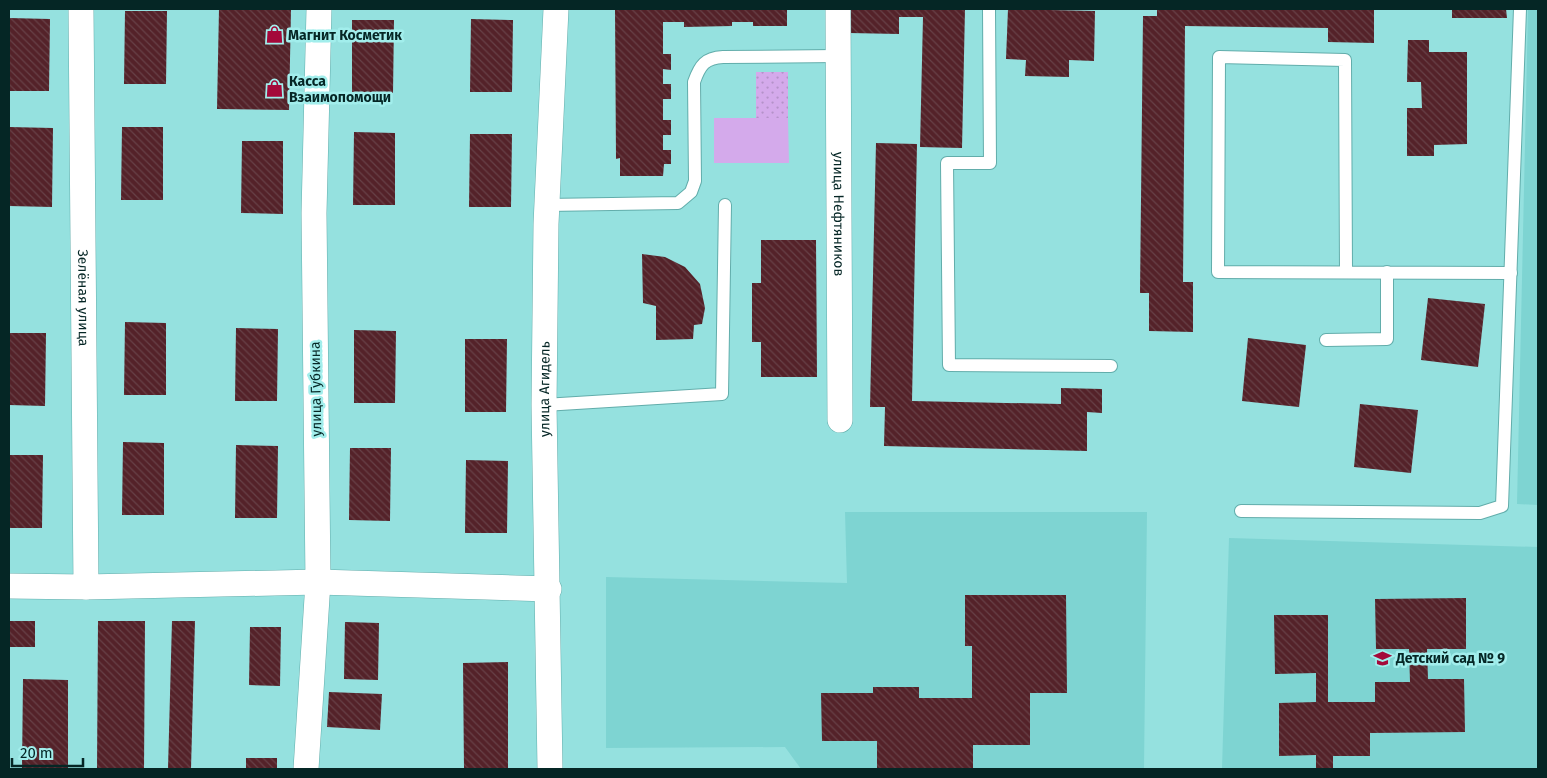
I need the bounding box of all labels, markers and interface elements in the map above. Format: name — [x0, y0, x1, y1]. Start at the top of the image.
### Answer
shop icon: Магнит Косметик — [264, 25, 284, 45]
place label: Магнит Косметик — [288, 27, 402, 44]
place label: Касса Взаимопомощи — [289, 73, 391, 106]
shop icon: Касса Взаимопомощи — [265, 79, 285, 99]
street label: улица Нефтяников — [830, 152, 848, 276]
street label: Зелёная улица — [75, 249, 92, 347]
street label: улица Губкина — [307, 341, 325, 437]
street label: улица Агидель — [535, 341, 553, 437]
school or university icon: Детский сад № 9 — [1372, 648, 1392, 668]
place label: Детский сад № 9 — [1395, 650, 1505, 667]
scale bar — [12, 736, 84, 768]
text: 20 m — [20, 744, 53, 762]

